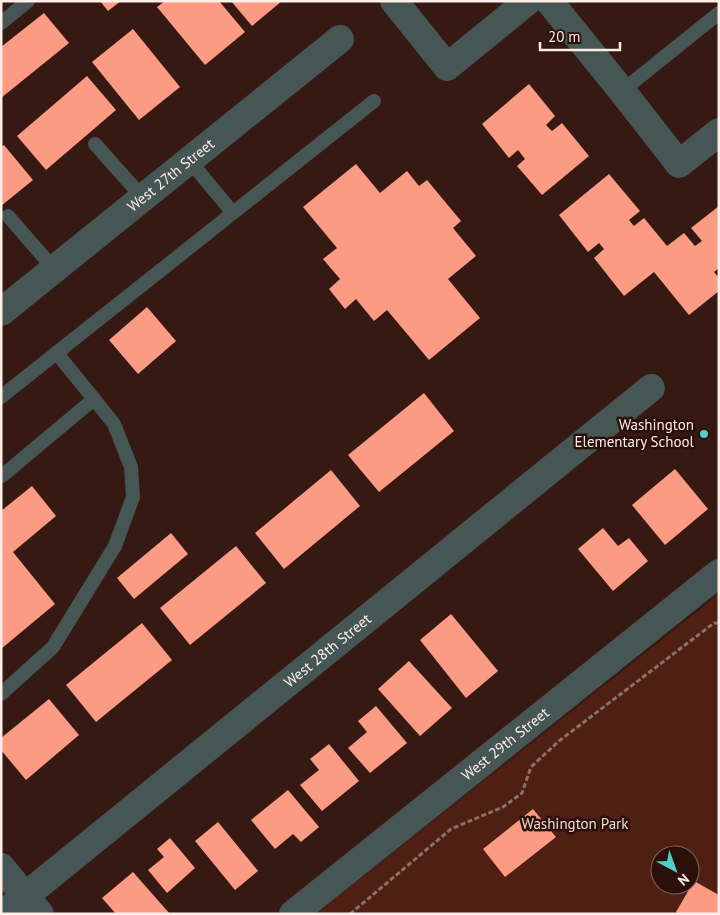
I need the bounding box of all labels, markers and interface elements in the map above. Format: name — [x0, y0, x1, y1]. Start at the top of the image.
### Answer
scale bar — [540, 20, 620, 52]
text: 20 m — [548, 27, 581, 46]
street label: West 27th Street — [123, 134, 218, 216]
place label: Washington Elementary School — [574, 415, 695, 451]
marker: Washington Elementary School — [698, 428, 710, 440]
street label: West 28th Street — [280, 609, 375, 691]
street label: West 29th Street — [457, 703, 553, 784]
park label: Washington Park — [522, 814, 629, 833]
north arrow — [650, 845, 700, 895]
text: N — [674, 870, 693, 890]

